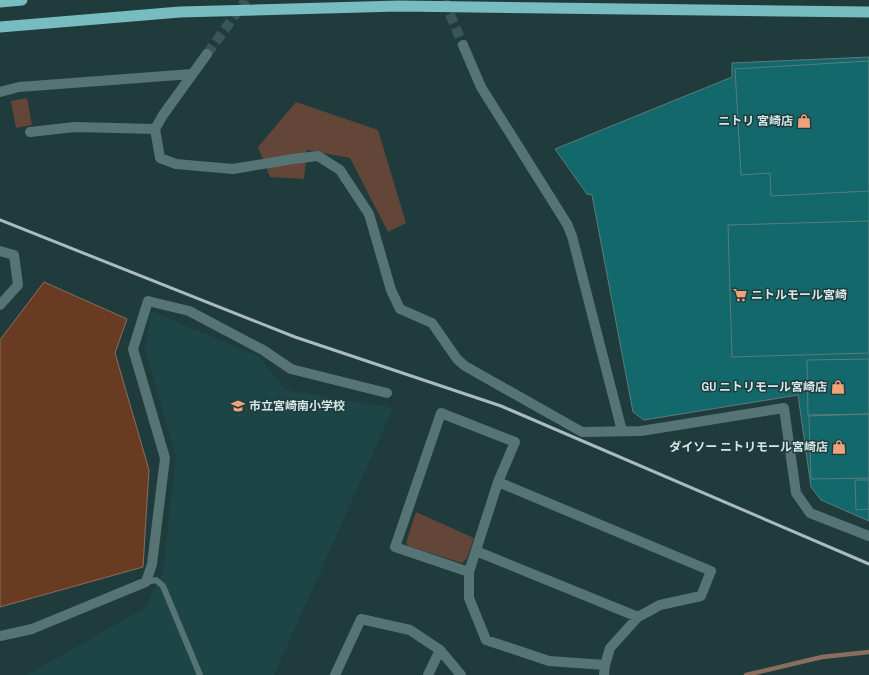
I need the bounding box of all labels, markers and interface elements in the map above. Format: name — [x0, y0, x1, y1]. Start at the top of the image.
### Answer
place label: ニトリ 宮崎店 — [718, 113, 793, 129]
shop icon: ニトリ 宮崎店 — [796, 113, 812, 129]
supermarket icon: ニトルモール宮崎 — [732, 287, 748, 303]
place label: ニトルモール宮崎 — [751, 287, 847, 303]
place label: GU ニトリモール宮崎店 — [702, 379, 827, 395]
shop icon: GU ニトリモール宮崎店 — [830, 379, 846, 395]
school or university icon: 市立宮崎南小学校 — [230, 398, 246, 414]
place label: 市立宮崎南小学校 — [249, 398, 345, 414]
place label: ダイソー ニトリモール宮崎店 — [669, 439, 828, 455]
shop icon: ダイソー ニトリモール宮崎店 — [831, 439, 847, 455]

